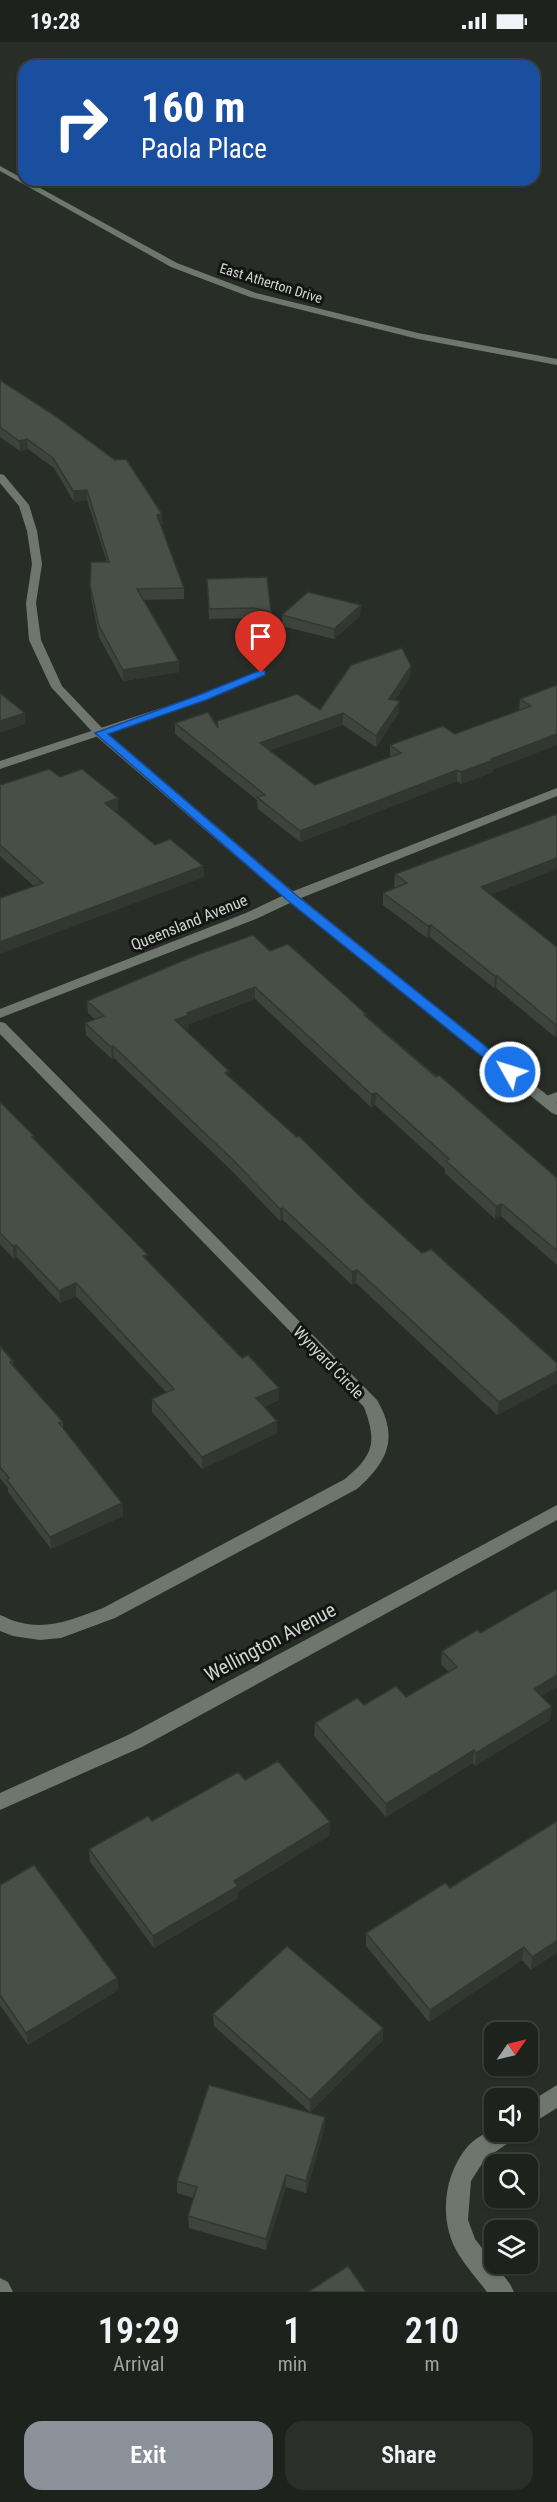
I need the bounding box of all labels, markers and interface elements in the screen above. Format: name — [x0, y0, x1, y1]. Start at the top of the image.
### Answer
text: 19:28 — [30, 9, 81, 34]
text: 160 m — [141, 83, 246, 132]
icon: right — [42, 84, 120, 162]
text: Paola Place — [141, 133, 267, 165]
street label: East Atherton Drive — [218, 260, 325, 306]
pin — [235, 611, 286, 673]
icon: arrive — [244, 620, 277, 653]
street label: Queensland Avenue — [128, 890, 250, 955]
position arrow — [478, 1040, 542, 1104]
street label: Wynyard Circle — [289, 1322, 368, 1402]
street label: Wellington Avenue — [200, 1597, 340, 1687]
north arrow — [484, 2022, 538, 2076]
map controls — [484, 2022, 538, 2274]
button: sound — [484, 2088, 538, 2142]
button: search — [484, 2154, 538, 2208]
button: layers — [484, 2220, 538, 2274]
text: 19:29 — [98, 2310, 180, 2352]
text: 1 — [283, 2310, 301, 2352]
text: 210 — [405, 2310, 459, 2352]
text: Arrival — [113, 2352, 164, 2376]
text: min — [278, 2352, 307, 2376]
text: m — [424, 2352, 440, 2376]
button: Exit — [24, 2421, 273, 2490]
button: Share — [285, 2421, 533, 2490]

